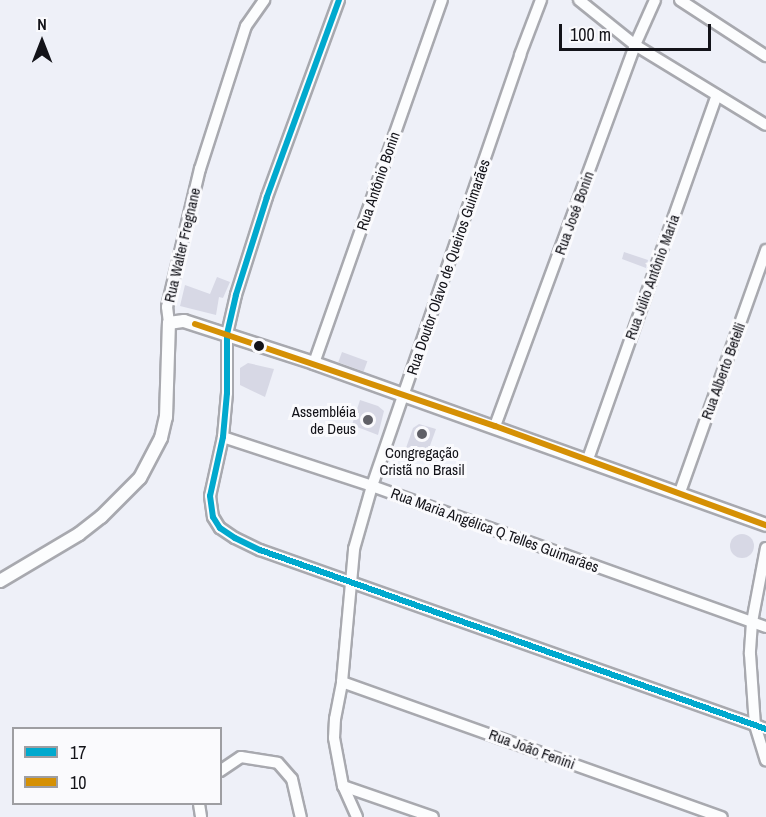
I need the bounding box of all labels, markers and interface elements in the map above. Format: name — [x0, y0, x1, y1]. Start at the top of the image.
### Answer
north arrow — [12, 12, 72, 72]
scale bar — [562, 12, 714, 50]
text: N — [37, 13, 47, 35]
text: 100 m — [570, 22, 611, 47]
street label: Rua Antônio Bonin — [353, 129, 403, 233]
street label: Rua Doutor Olavo de Queiros Guimarães — [403, 157, 493, 377]
street label: Rua José Bonin — [551, 169, 597, 257]
street label: Rua Walter Fregnane — [160, 186, 204, 304]
street label: Rua Júlio Antônio Maria — [621, 212, 683, 342]
street label: Rua Alberto Betelli — [697, 320, 749, 422]
unlabelled marker — [253, 340, 265, 352]
place label: Assembléia de Deus — [292, 402, 356, 437]
marker: Assembléia de Deus — [361, 413, 375, 427]
marker: Congregação Cristã no Brasil — [415, 427, 429, 441]
place label: Congregação Cristã no Brasil — [380, 443, 464, 478]
street label: Rua Maria Angélica Q Telles Guimarães — [388, 484, 602, 576]
street label: Rua João Fenini — [486, 725, 578, 773]
legend — [12, 727, 222, 805]
text: 17 — [70, 740, 86, 765]
text: 10 — [70, 770, 86, 795]

